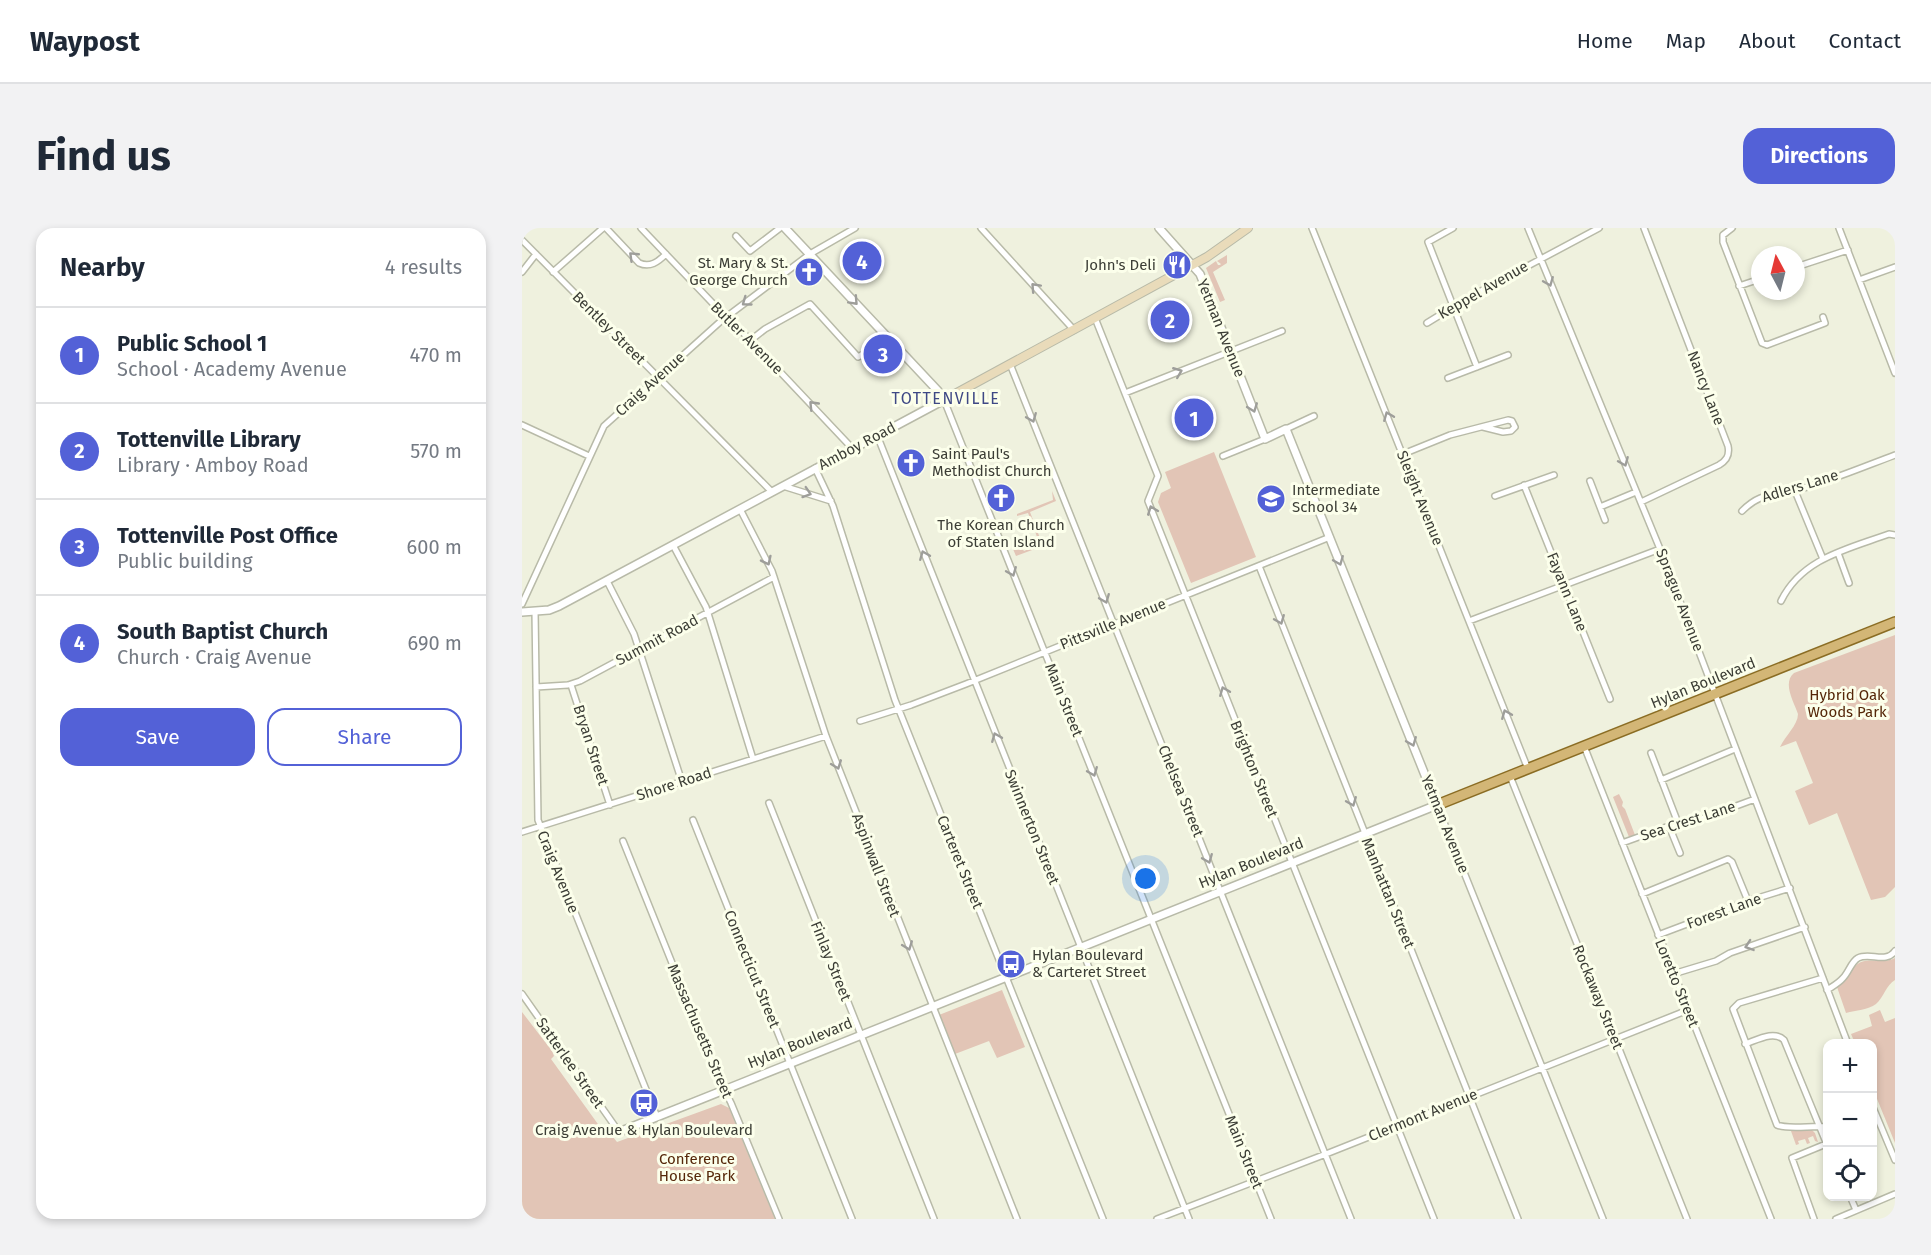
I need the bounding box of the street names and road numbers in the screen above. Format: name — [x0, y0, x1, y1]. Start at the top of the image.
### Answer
street label: Keppel Avenue — [1435, 257, 1531, 323]
street label: Yetman Avenue — [1193, 276, 1249, 380]
street label: Bentley Street — [569, 288, 650, 369]
street label: Butler Avenue — [707, 298, 787, 378]
street label: Craig Avenue — [612, 348, 688, 420]
street label: Nancy Lane — [1684, 348, 1728, 428]
street label: Amboy Road — [815, 418, 899, 474]
street label: Sleight Avenue — [1393, 448, 1447, 548]
street label: Adlers Lane — [1760, 466, 1840, 506]
street label: Sprague Avenue — [1652, 546, 1708, 654]
street label: Fayann Lane — [1543, 550, 1591, 634]
street label: Pittsville Avenue — [1057, 595, 1169, 653]
street label: Summit Road — [613, 611, 701, 669]
street label: Hylan Boulevard — [1648, 654, 1758, 712]
street label: Main Street — [1041, 661, 1087, 740]
street label: Bryan Street — [570, 702, 613, 788]
street label: Brighton Street — [1226, 718, 1282, 821]
street label: Chelsea Street — [1154, 742, 1208, 840]
street label: Shore Road — [634, 763, 714, 805]
street label: Swinnerton Street — [1001, 767, 1063, 888]
street label: Yetman Avenue — [1417, 772, 1473, 876]
street label: Sea Crest Lane — [1638, 797, 1738, 845]
street label: Aspinwall Street — [848, 811, 904, 920]
street label: Carteret Street — [933, 813, 987, 912]
street label: Craig Avenue — [533, 828, 583, 916]
street label: Hylan Boulevard — [1196, 834, 1306, 892]
street label: Manhattan Street — [1358, 835, 1419, 952]
street label: Forest Lane — [1684, 889, 1764, 933]
street label: Connecticut Street — [720, 908, 784, 1031]
street label: Finlay Street — [807, 919, 855, 1004]
street label: Loretto Street — [1651, 936, 1703, 1030]
street label: Rockaway Street — [1569, 942, 1627, 1052]
street label: Massachusetts Street — [664, 961, 737, 1101]
street label: Satterlee Street — [532, 1014, 608, 1112]
street label: Hylan Boulevard — [745, 1014, 855, 1072]
street label: Clermont Avenue — [1366, 1085, 1480, 1145]
street label: Main Street — [1221, 1113, 1267, 1192]

